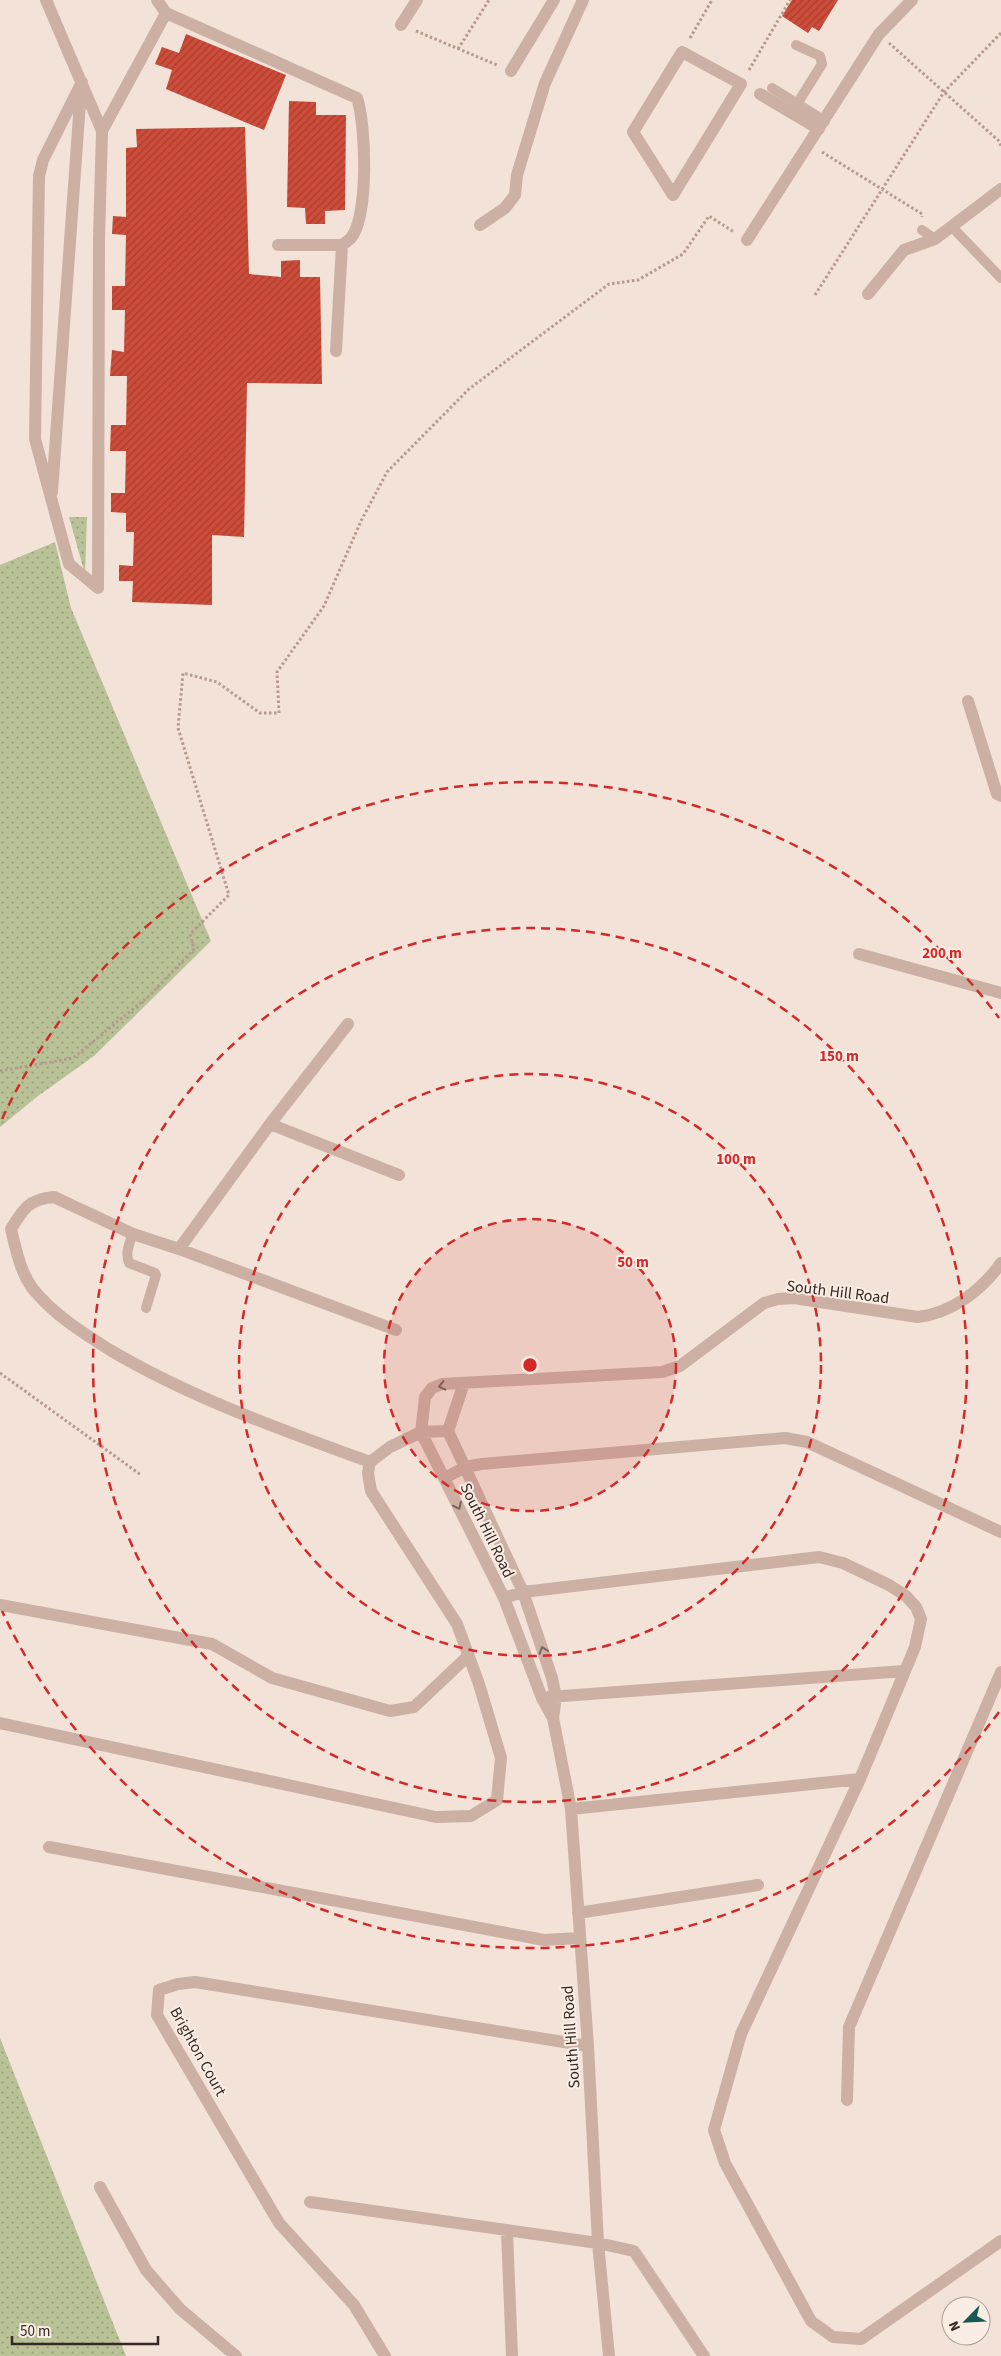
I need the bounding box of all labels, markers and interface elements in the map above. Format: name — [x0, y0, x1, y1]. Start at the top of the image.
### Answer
text: 200 m — [922, 943, 962, 964]
text: 150 m — [819, 1046, 859, 1067]
text: 100 m — [716, 1149, 756, 1170]
text: 50 m — [617, 1252, 649, 1273]
street label: South Hill Road — [785, 1275, 890, 1309]
centre of rings — [521, 1356, 539, 1374]
one-way arrow — [438, 1380, 446, 1391]
street label: South Hill Road — [455, 1479, 520, 1582]
one-way arrow — [452, 1501, 463, 1510]
one-way arrow — [539, 1647, 549, 1655]
street label: South Hill Road — [556, 1985, 586, 2089]
street label: Brighton Court — [165, 2003, 232, 2101]
north arrow — [941, 2296, 991, 2346]
scale bar — [12, 2314, 159, 2346]
text: N — [944, 2318, 966, 2334]
text: 50 m — [20, 2321, 50, 2342]

